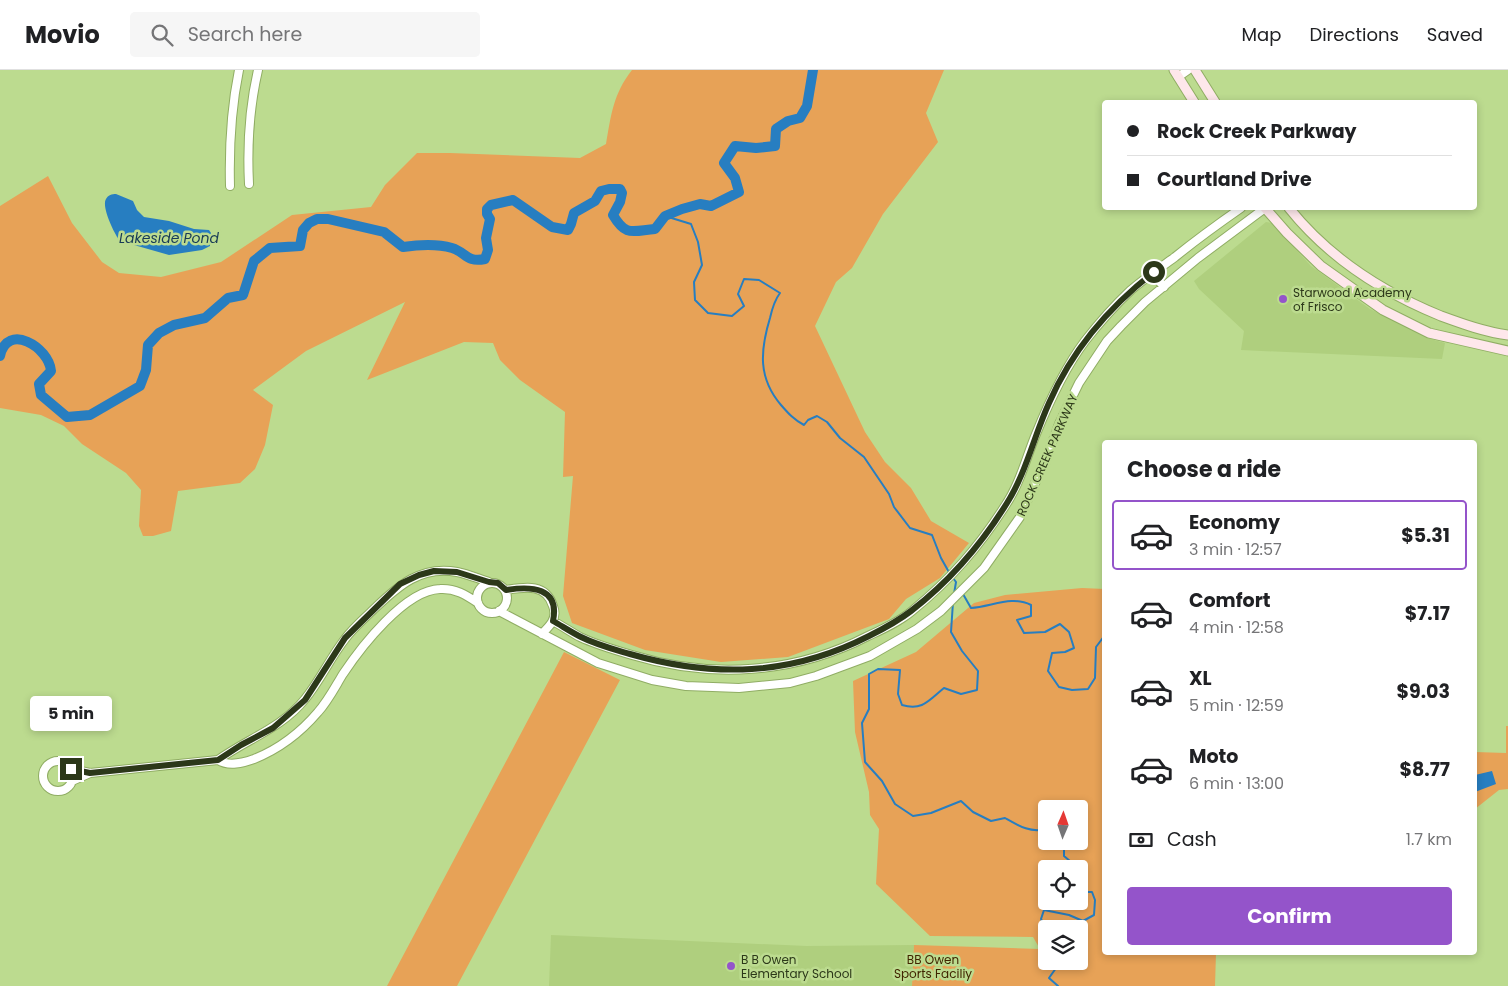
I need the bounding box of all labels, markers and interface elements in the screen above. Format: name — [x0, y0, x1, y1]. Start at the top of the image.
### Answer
search box — [130, 12, 480, 57]
text: Movio — [25, 18, 100, 51]
icon: search — [148, 21, 176, 49]
text: Search here — [188, 21, 302, 48]
text: Map — [1242, 22, 1281, 47]
text: Directions — [1309, 22, 1399, 47]
text: Saved — [1427, 22, 1483, 47]
text: Rock Creek Parkway — [1157, 118, 1357, 145]
text: Courtland Drive — [1157, 166, 1312, 193]
water label: Lakeside Pond — [119, 228, 220, 248]
route start — [1143, 261, 1165, 283]
place label: Starwood Academy of Frisco — [1293, 284, 1412, 315]
marker: Starwood Academy of Frisco — [1277, 293, 1289, 305]
street label: ROCK CREEK PARKWAY — [1012, 391, 1082, 519]
text: Choose a ride — [1127, 454, 1281, 485]
text: Economy — [1189, 509, 1280, 536]
icon: car — [1129, 513, 1174, 558]
text: $5.31 — [1401, 522, 1450, 549]
text: 3 min · 12:57 — [1189, 538, 1282, 561]
text: Comfort — [1189, 587, 1271, 614]
icon: car — [1129, 591, 1174, 636]
text: $7.17 — [1405, 600, 1450, 627]
text: 4 min · 12:58 — [1189, 616, 1284, 639]
text: XL — [1189, 665, 1212, 692]
icon: car — [1129, 669, 1174, 714]
text: $9.03 — [1397, 678, 1450, 705]
text: 5 min · 12:59 — [1189, 694, 1284, 717]
callout: 5 min — [30, 696, 112, 732]
text: 5 min — [48, 702, 94, 725]
text: Moto — [1189, 743, 1238, 770]
icon: car — [1129, 747, 1174, 792]
text: $8.77 — [1399, 756, 1450, 783]
route end — [60, 758, 82, 780]
text: 6 min · 13:00 — [1189, 772, 1284, 795]
north arrow — [1038, 800, 1088, 850]
map controls — [1038, 800, 1088, 970]
icon: cash — [1127, 826, 1155, 854]
text: Cash — [1167, 826, 1217, 853]
text: 1.7 km — [1406, 828, 1452, 851]
button: locate — [1038, 860, 1088, 910]
button: Confirm — [1127, 887, 1452, 945]
button: layers — [1038, 920, 1088, 970]
place label: B B Owen Elementary School — [741, 951, 852, 982]
park label: BB Owen Sports Faciliy — [894, 951, 972, 982]
marker: B B Owen Elementary School — [725, 960, 737, 972]

